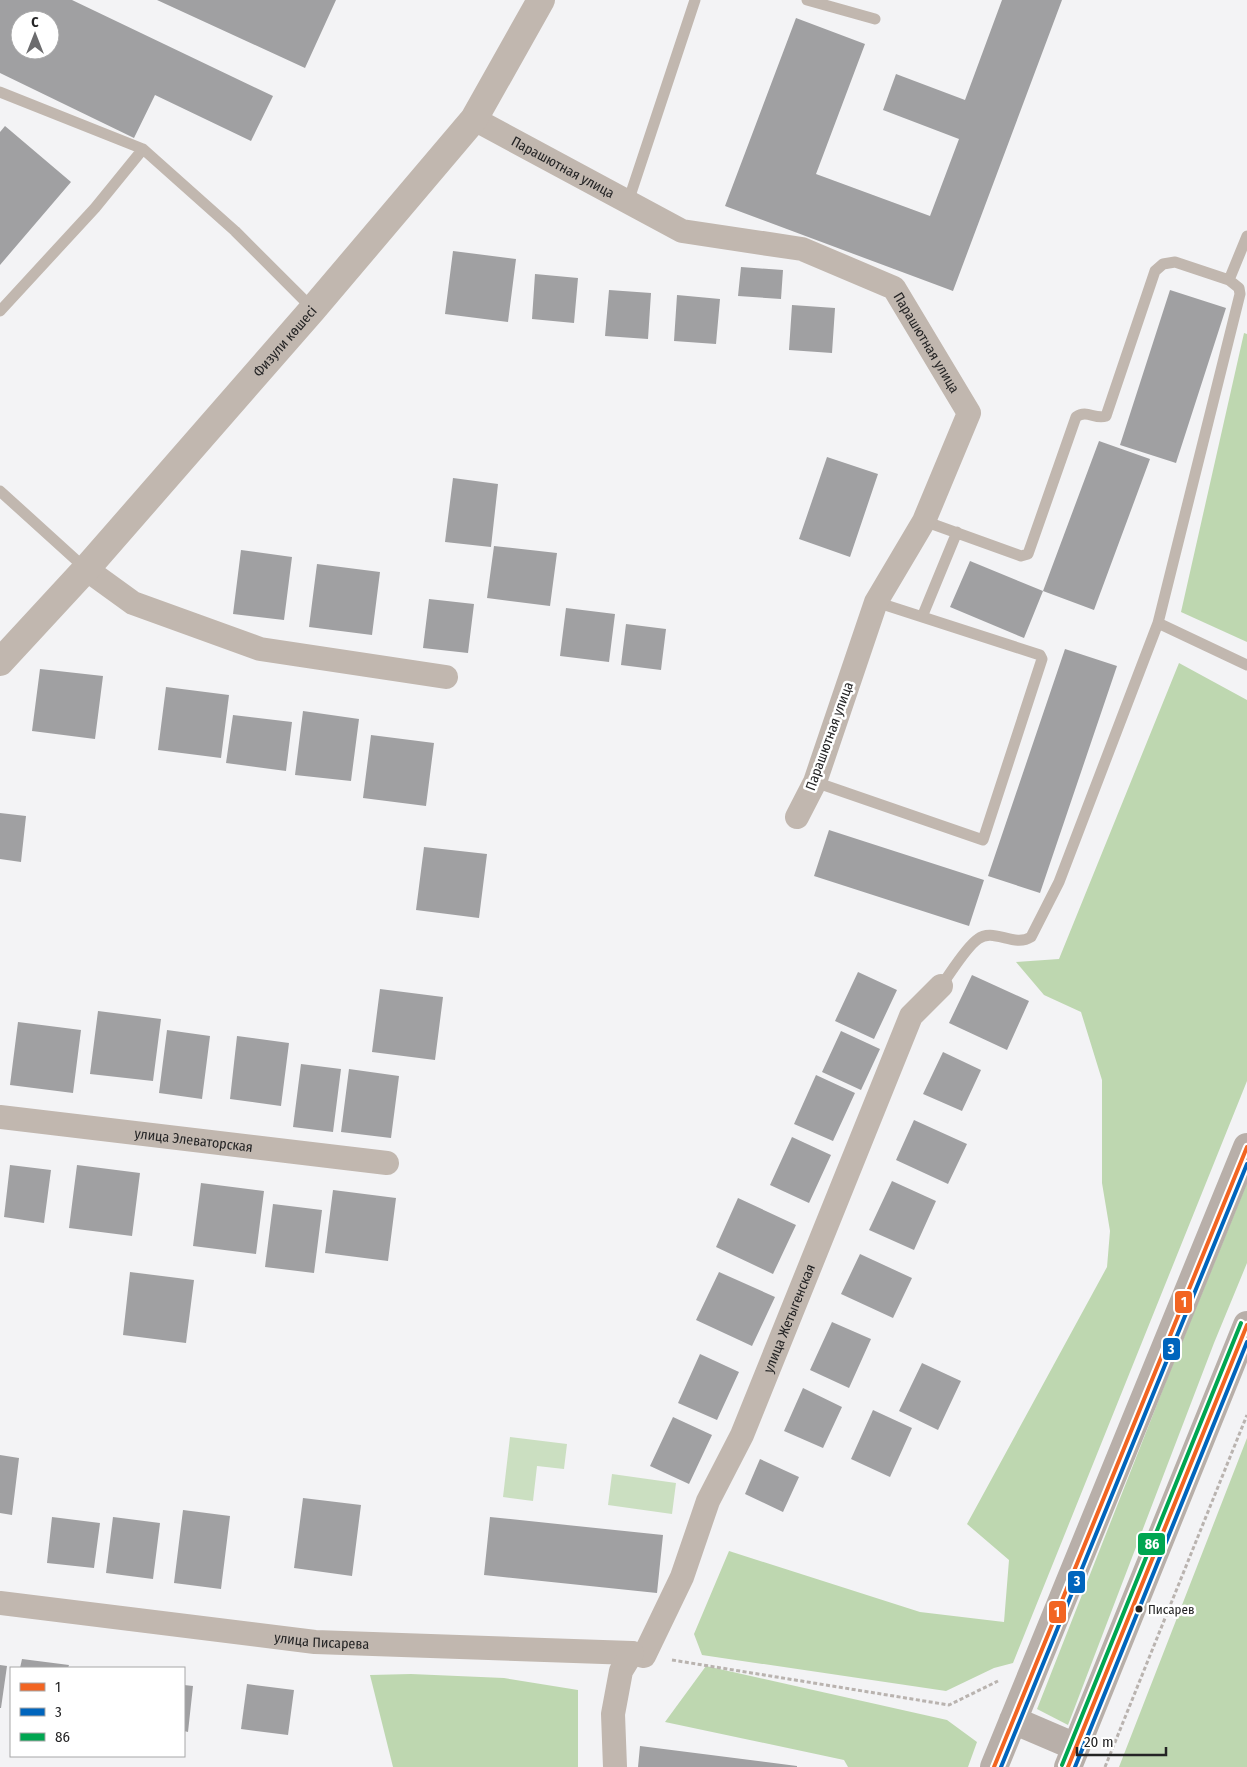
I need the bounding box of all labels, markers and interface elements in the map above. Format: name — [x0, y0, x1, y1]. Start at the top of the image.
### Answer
north arrow — [10, 10, 60, 60]
text: С — [31, 14, 39, 31]
street label: Парашютная улица — [508, 133, 617, 202]
street label: Парашютная улица — [889, 289, 963, 396]
street label: Физули көшесі — [250, 303, 321, 380]
street label: Парашютная улица — [802, 679, 857, 793]
street label: улица Элеваторская — [133, 1125, 254, 1156]
street label: улица Жетыгенская — [760, 1262, 819, 1375]
line badge: 1 — [1174, 1290, 1193, 1314]
text: 1 — [1181, 1294, 1187, 1311]
line badge: 3 — [1162, 1337, 1181, 1361]
text: 3 — [1167, 1341, 1175, 1358]
line badge: 86 — [1137, 1532, 1166, 1556]
text: 86 — [1145, 1536, 1159, 1553]
line badge: 3 — [1067, 1570, 1086, 1594]
text: 3 — [1073, 1573, 1081, 1590]
line badge: 1 — [1048, 1600, 1067, 1624]
place label: Писарев — [1148, 1602, 1195, 1617]
text: 1 — [1054, 1604, 1060, 1621]
marker: Писарев — [1134, 1604, 1144, 1614]
street label: улица Писарева — [273, 1629, 370, 1653]
legend — [10, 1667, 185, 1757]
text: 1 — [55, 1678, 61, 1696]
text: 3 — [55, 1703, 62, 1721]
scale bar — [1077, 1724, 1166, 1756]
text: 86 — [55, 1728, 70, 1746]
text: 20 m — [1084, 1733, 1114, 1751]

